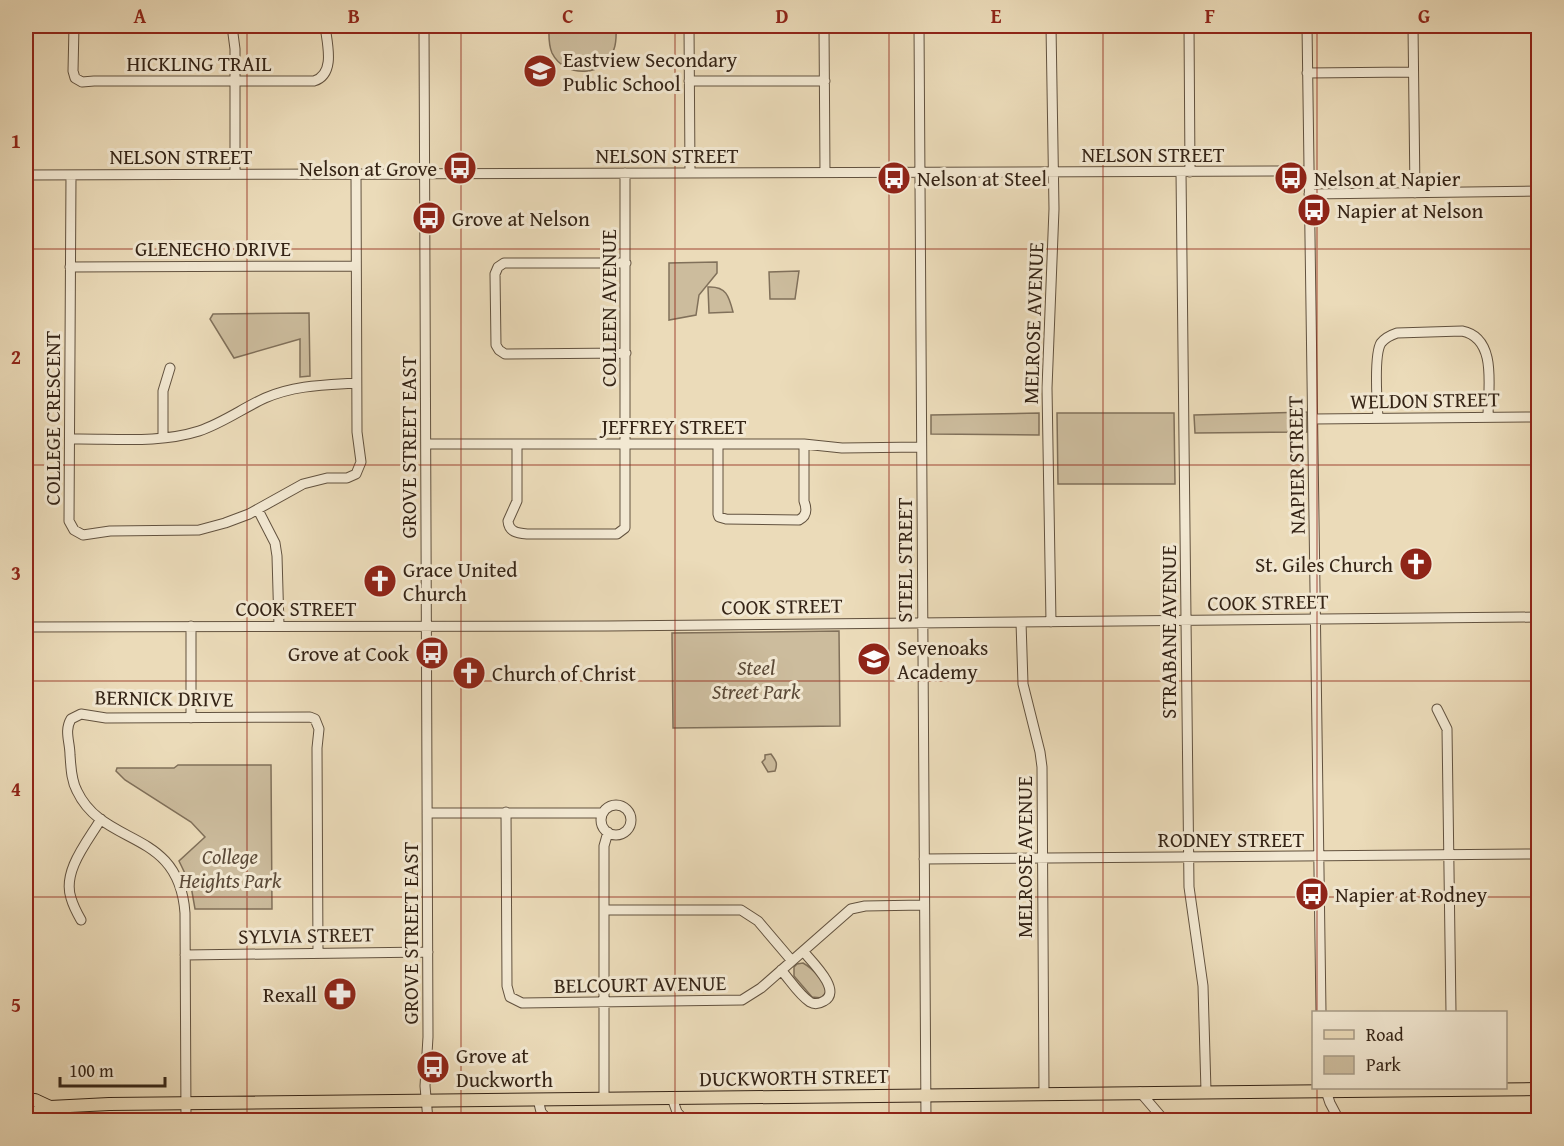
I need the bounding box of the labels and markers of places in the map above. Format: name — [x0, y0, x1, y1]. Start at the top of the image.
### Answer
place label: Eastview Secondary Public School — [563, 44, 738, 99]
school or university icon: Eastview Secondary Public School — [522, 53, 558, 89]
bus stop icon: Nelson at Grove — [442, 150, 478, 186]
place label: Nelson at Grove — [299, 153, 437, 184]
bus stop icon: Nelson at Steel — [876, 160, 912, 196]
bus stop icon: Nelson at Napier — [1273, 160, 1309, 196]
place label: Nelson at Steel — [917, 163, 1047, 194]
place label: Nelson at Napier — [1314, 163, 1461, 194]
bus stop icon: Napier at Nelson — [1296, 192, 1332, 228]
place label: Napier at Nelson — [1337, 195, 1484, 226]
bus stop icon: Grove at Nelson — [411, 200, 447, 236]
place label: Grove at Nelson — [452, 203, 590, 234]
church icon: St. Giles Church — [1398, 546, 1434, 582]
place label: St. Giles Church — [1255, 549, 1393, 580]
place label: Grace United Church — [403, 554, 518, 609]
church icon: Grace United Church — [362, 563, 398, 599]
place label: Sevenoaks Academy — [897, 632, 988, 687]
bus stop icon: Grove at Cook — [414, 635, 450, 671]
place label: Grove at Cook — [288, 638, 409, 669]
school or university icon: Sevenoaks Academy — [856, 641, 892, 677]
church icon: Church of Christ — [451, 655, 487, 691]
place label: Church of Christ — [492, 658, 636, 689]
bus stop icon: Napier at Rodney — [1294, 876, 1330, 912]
place label: Napier at Rodney — [1335, 879, 1488, 910]
pharmacy icon: Rexall — [322, 976, 358, 1012]
place label: Rexall — [263, 979, 317, 1010]
place label: Grove at Duckworth — [456, 1040, 553, 1095]
bus stop icon: Grove at Duckworth — [415, 1049, 451, 1085]

